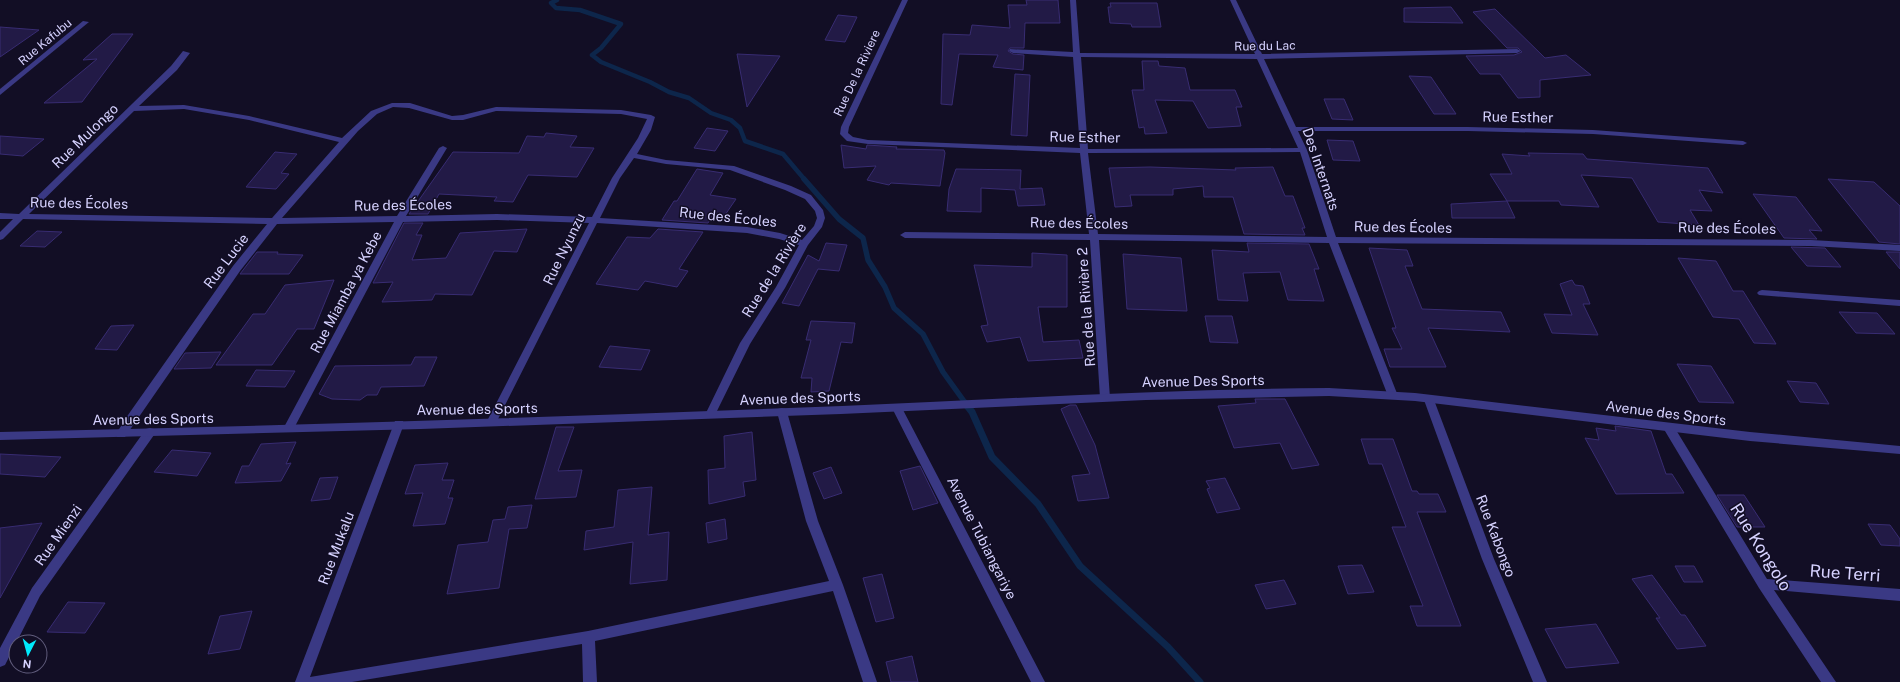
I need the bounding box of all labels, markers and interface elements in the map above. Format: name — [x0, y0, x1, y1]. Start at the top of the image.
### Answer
street label: Rue Kafubu — [16, 16, 74, 68]
street label: Rue De la Riviere — [831, 27, 883, 119]
street label: Rue du Lac — [1234, 38, 1296, 54]
street label: Rue Mulongo — [49, 100, 121, 171]
street label: Rue Esther — [1482, 108, 1554, 126]
street label: Des Internats — [1299, 126, 1343, 212]
street label: Rue Esther — [1049, 128, 1121, 146]
street label: Rue des Écoles — [30, 193, 128, 212]
street label: Rue des Écoles — [354, 195, 452, 214]
street label: Rue des Écoles — [678, 203, 778, 230]
street label: Rue Nyunzu — [540, 210, 588, 288]
street label: Rue des Écoles — [1030, 213, 1128, 232]
street label: Rue des Écoles — [1354, 217, 1452, 236]
street label: Rue des Écoles — [1678, 218, 1776, 237]
street label: Rue de la Rivière — [739, 220, 809, 320]
street label: Rue Miamba ya Kebe — [307, 228, 385, 356]
street label: Rue Lucie — [200, 231, 252, 291]
street label: Rue de la Rivière 2 — [1074, 247, 1098, 367]
street label: Avenue Des Sports — [1141, 372, 1265, 390]
street label: Avenue des Sports — [739, 388, 861, 408]
street label: Avenue des Sports — [1605, 398, 1727, 428]
street label: Avenue des Sports — [416, 400, 538, 418]
street label: Avenue des Sports — [92, 410, 214, 428]
street label: Avenue Tubiangariye — [944, 474, 1020, 602]
street label: Rue Kabongo — [1473, 493, 1519, 579]
street label: Rue Kongolo — [1726, 499, 1796, 595]
street label: Rue Mienzi — [31, 501, 85, 569]
street label: Rue Mukalu — [315, 509, 357, 587]
street label: Rue Terri — [1809, 561, 1881, 585]
north arrow — [8, 634, 48, 674]
text: N — [22, 658, 32, 670]

